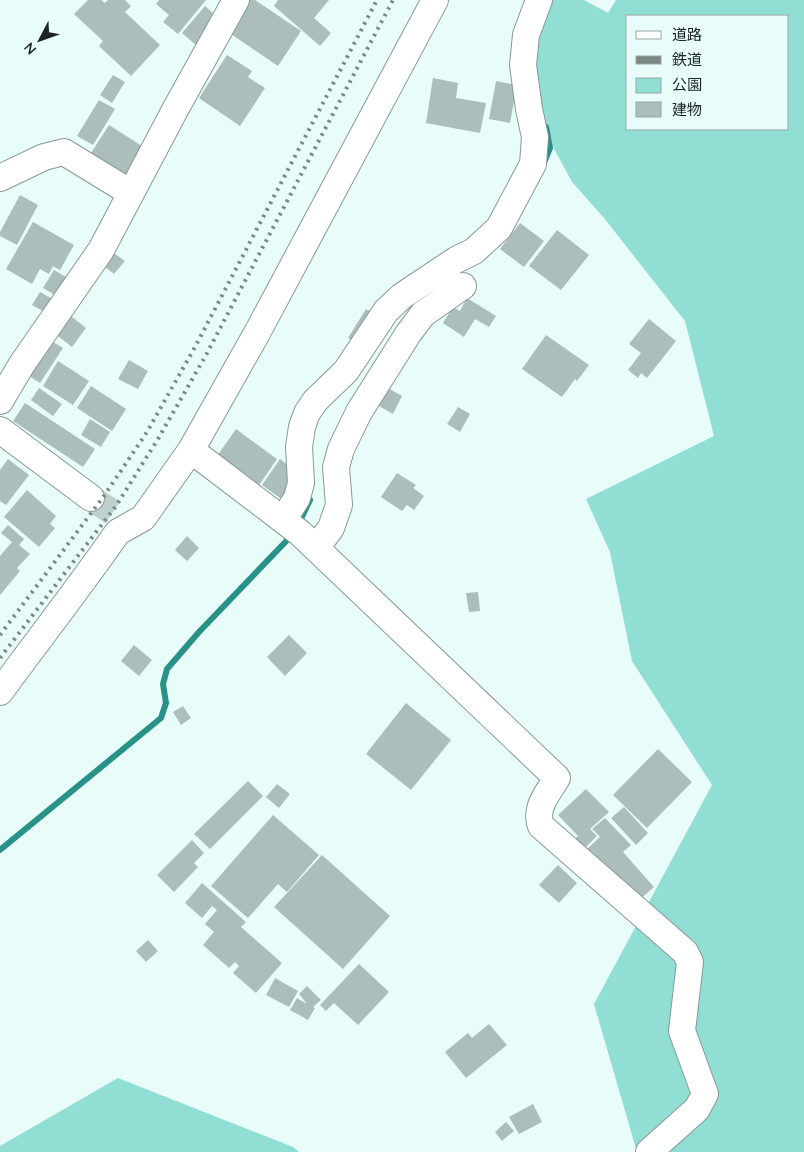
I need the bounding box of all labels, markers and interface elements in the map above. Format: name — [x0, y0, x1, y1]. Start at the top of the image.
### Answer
north arrow — [15, 15, 65, 65]
legend — [626, 15, 789, 130]
text: 道路 — [672, 25, 702, 44]
text: N — [20, 39, 40, 58]
text: 鉄道 — [672, 50, 702, 69]
text: 公園 — [672, 75, 702, 94]
text: 建物 — [672, 100, 702, 119]

